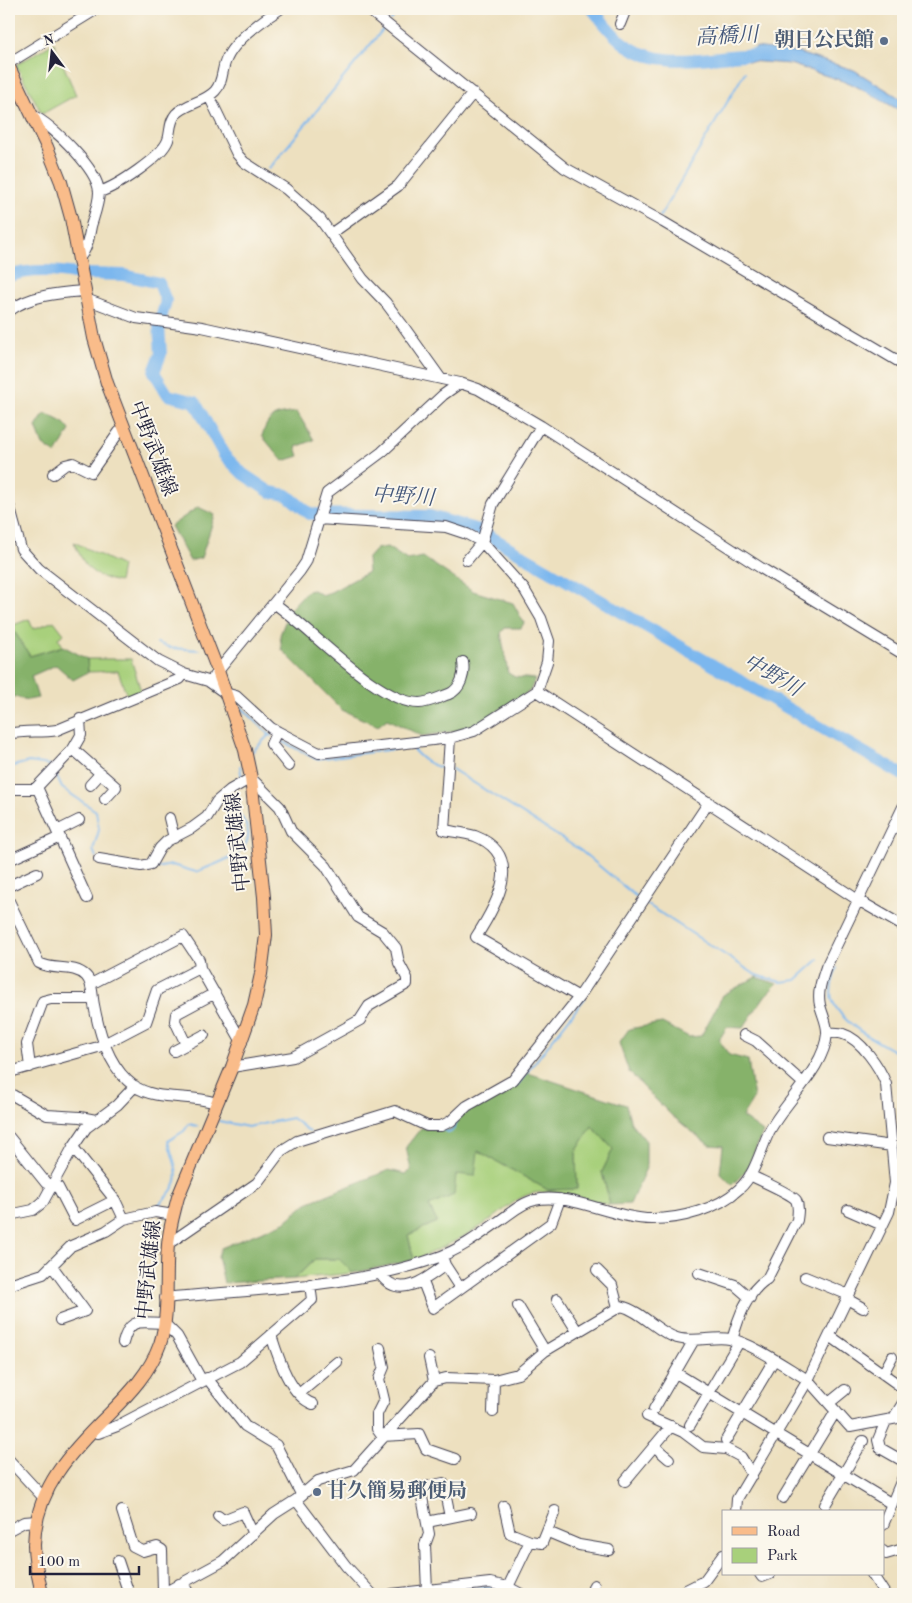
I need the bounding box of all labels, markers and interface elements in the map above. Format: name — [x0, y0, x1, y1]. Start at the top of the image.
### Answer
water label: 高橋川 — [695, 23, 761, 49]
north arrow — [28, 28, 78, 78]
place label: 朝日公民館 — [774, 28, 874, 51]
text: N — [42, 32, 56, 49]
marker: 朝日公民館 — [878, 35, 890, 47]
street label: 中野武雄線 — [125, 398, 181, 499]
water label: 中野川 — [371, 482, 437, 510]
water label: 中野川 — [739, 649, 807, 702]
street label: 中野武雄線 — [222, 791, 254, 893]
street label: 中野武雄線 — [133, 1219, 165, 1321]
place label: 甘久簡易郵便局 — [327, 1479, 467, 1502]
marker: 甘久簡易郵便局 — [311, 1486, 323, 1498]
legend — [722, 1510, 884, 1576]
text: Road — [767, 1525, 801, 1540]
scale bar — [30, 1543, 139, 1575]
text: Park — [767, 1549, 798, 1564]
text: 100 m — [38, 1555, 80, 1570]

